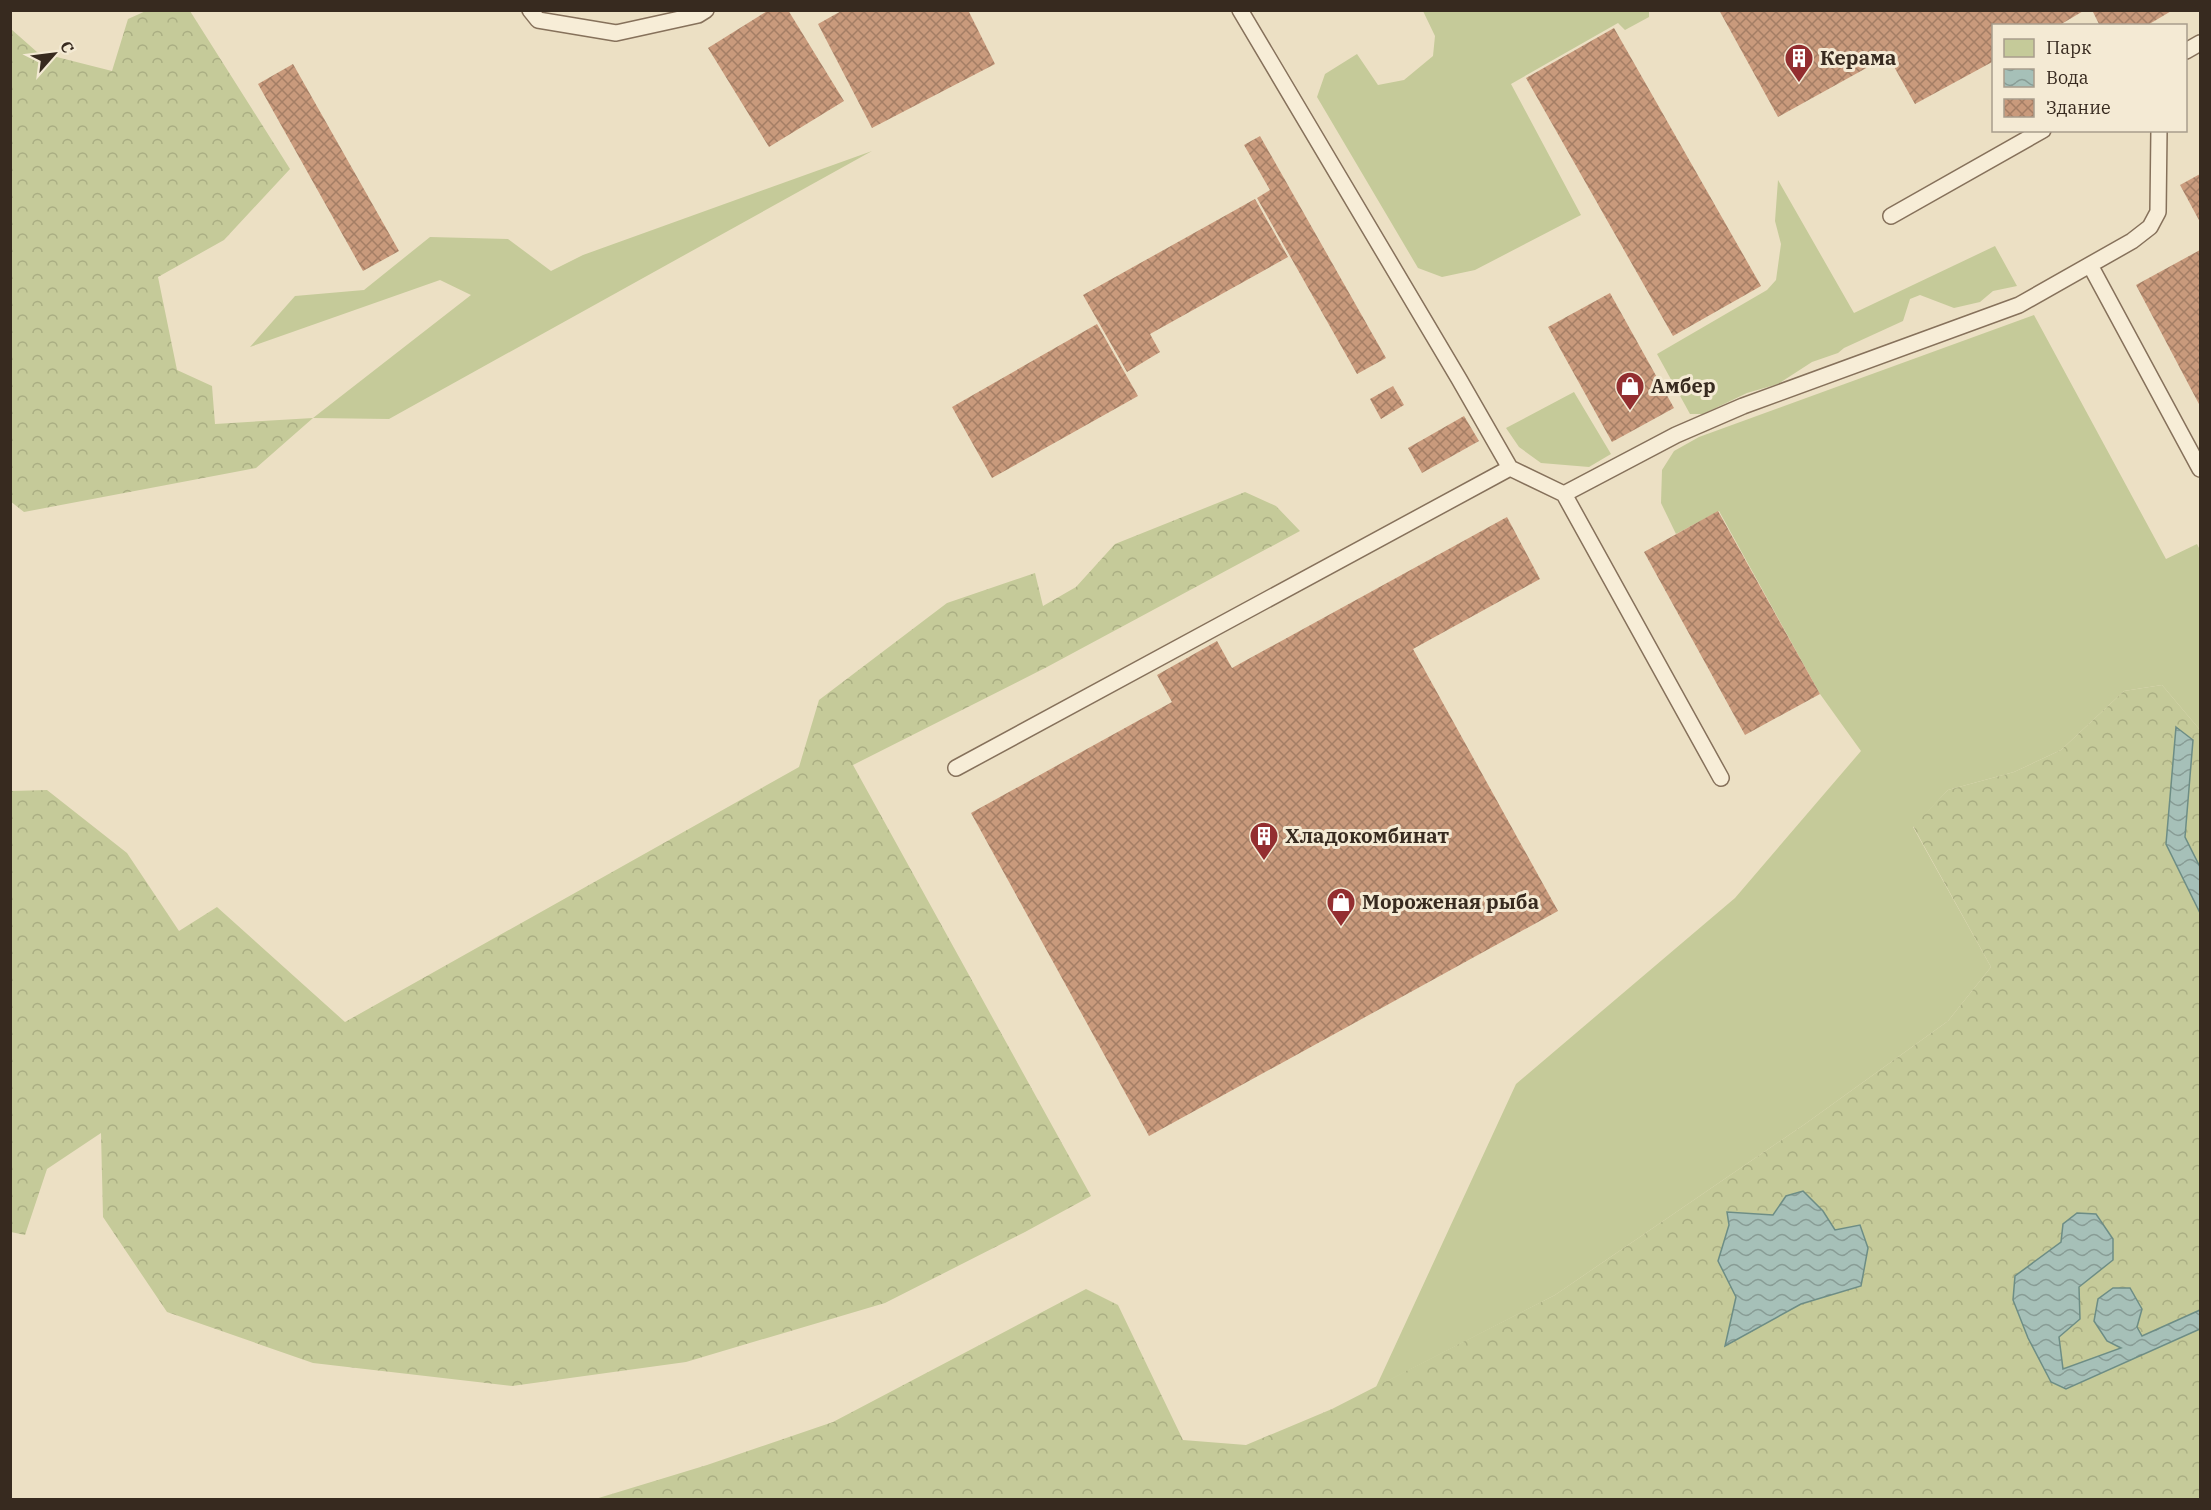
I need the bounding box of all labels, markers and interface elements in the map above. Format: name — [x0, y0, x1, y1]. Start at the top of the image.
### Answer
north arrow — [24, 24, 84, 84]
legend — [1992, 24, 2187, 132]
text: Парк — [2046, 36, 2092, 59]
text: С — [56, 38, 79, 56]
building icon: Керама — [1783, 42, 1815, 84]
place label: Керама — [1820, 44, 1896, 71]
text: Вода — [2046, 66, 2089, 89]
text: Здание — [2046, 96, 2111, 119]
shop icon: Амбер — [1614, 370, 1646, 412]
place label: Амбер — [1651, 372, 1716, 399]
building icon: Хладокомбинат — [1248, 820, 1280, 862]
place label: Хладокомбинат — [1285, 822, 1449, 849]
shop icon: Мороженая рыба — [1325, 886, 1357, 928]
place label: Мороженая рыба — [1362, 888, 1539, 915]

